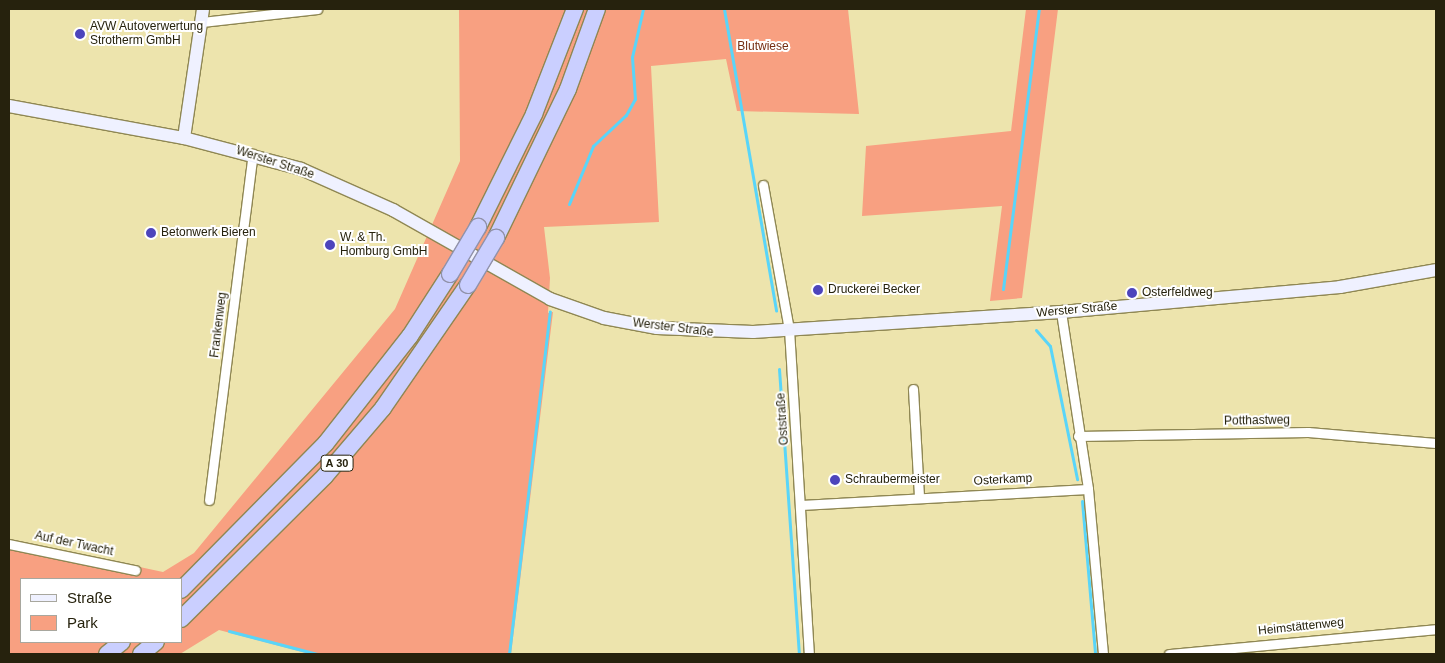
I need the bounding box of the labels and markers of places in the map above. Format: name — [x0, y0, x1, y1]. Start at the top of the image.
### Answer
place label: AVW Autoverwertung Strotherm GmbH — [90, 20, 204, 48]
marker: AVW Autoverwertung Strotherm GmbH — [74, 28, 86, 40]
place label: Betonwerk Bieren — [161, 226, 256, 240]
marker: Betonwerk Bieren — [145, 227, 157, 239]
place label: W. & Th. Homburg GmbH — [340, 231, 427, 259]
marker: W. & Th. Homburg GmbH — [324, 239, 336, 251]
place label: Druckerei Becker — [828, 283, 920, 297]
marker: Druckerei Becker — [812, 284, 824, 296]
place label: Osterfeldweg — [1142, 286, 1213, 300]
marker: Osterfeldweg — [1126, 287, 1138, 299]
place label: Schraubermeister — [845, 473, 940, 487]
marker: Schraubermeister — [829, 474, 841, 486]

